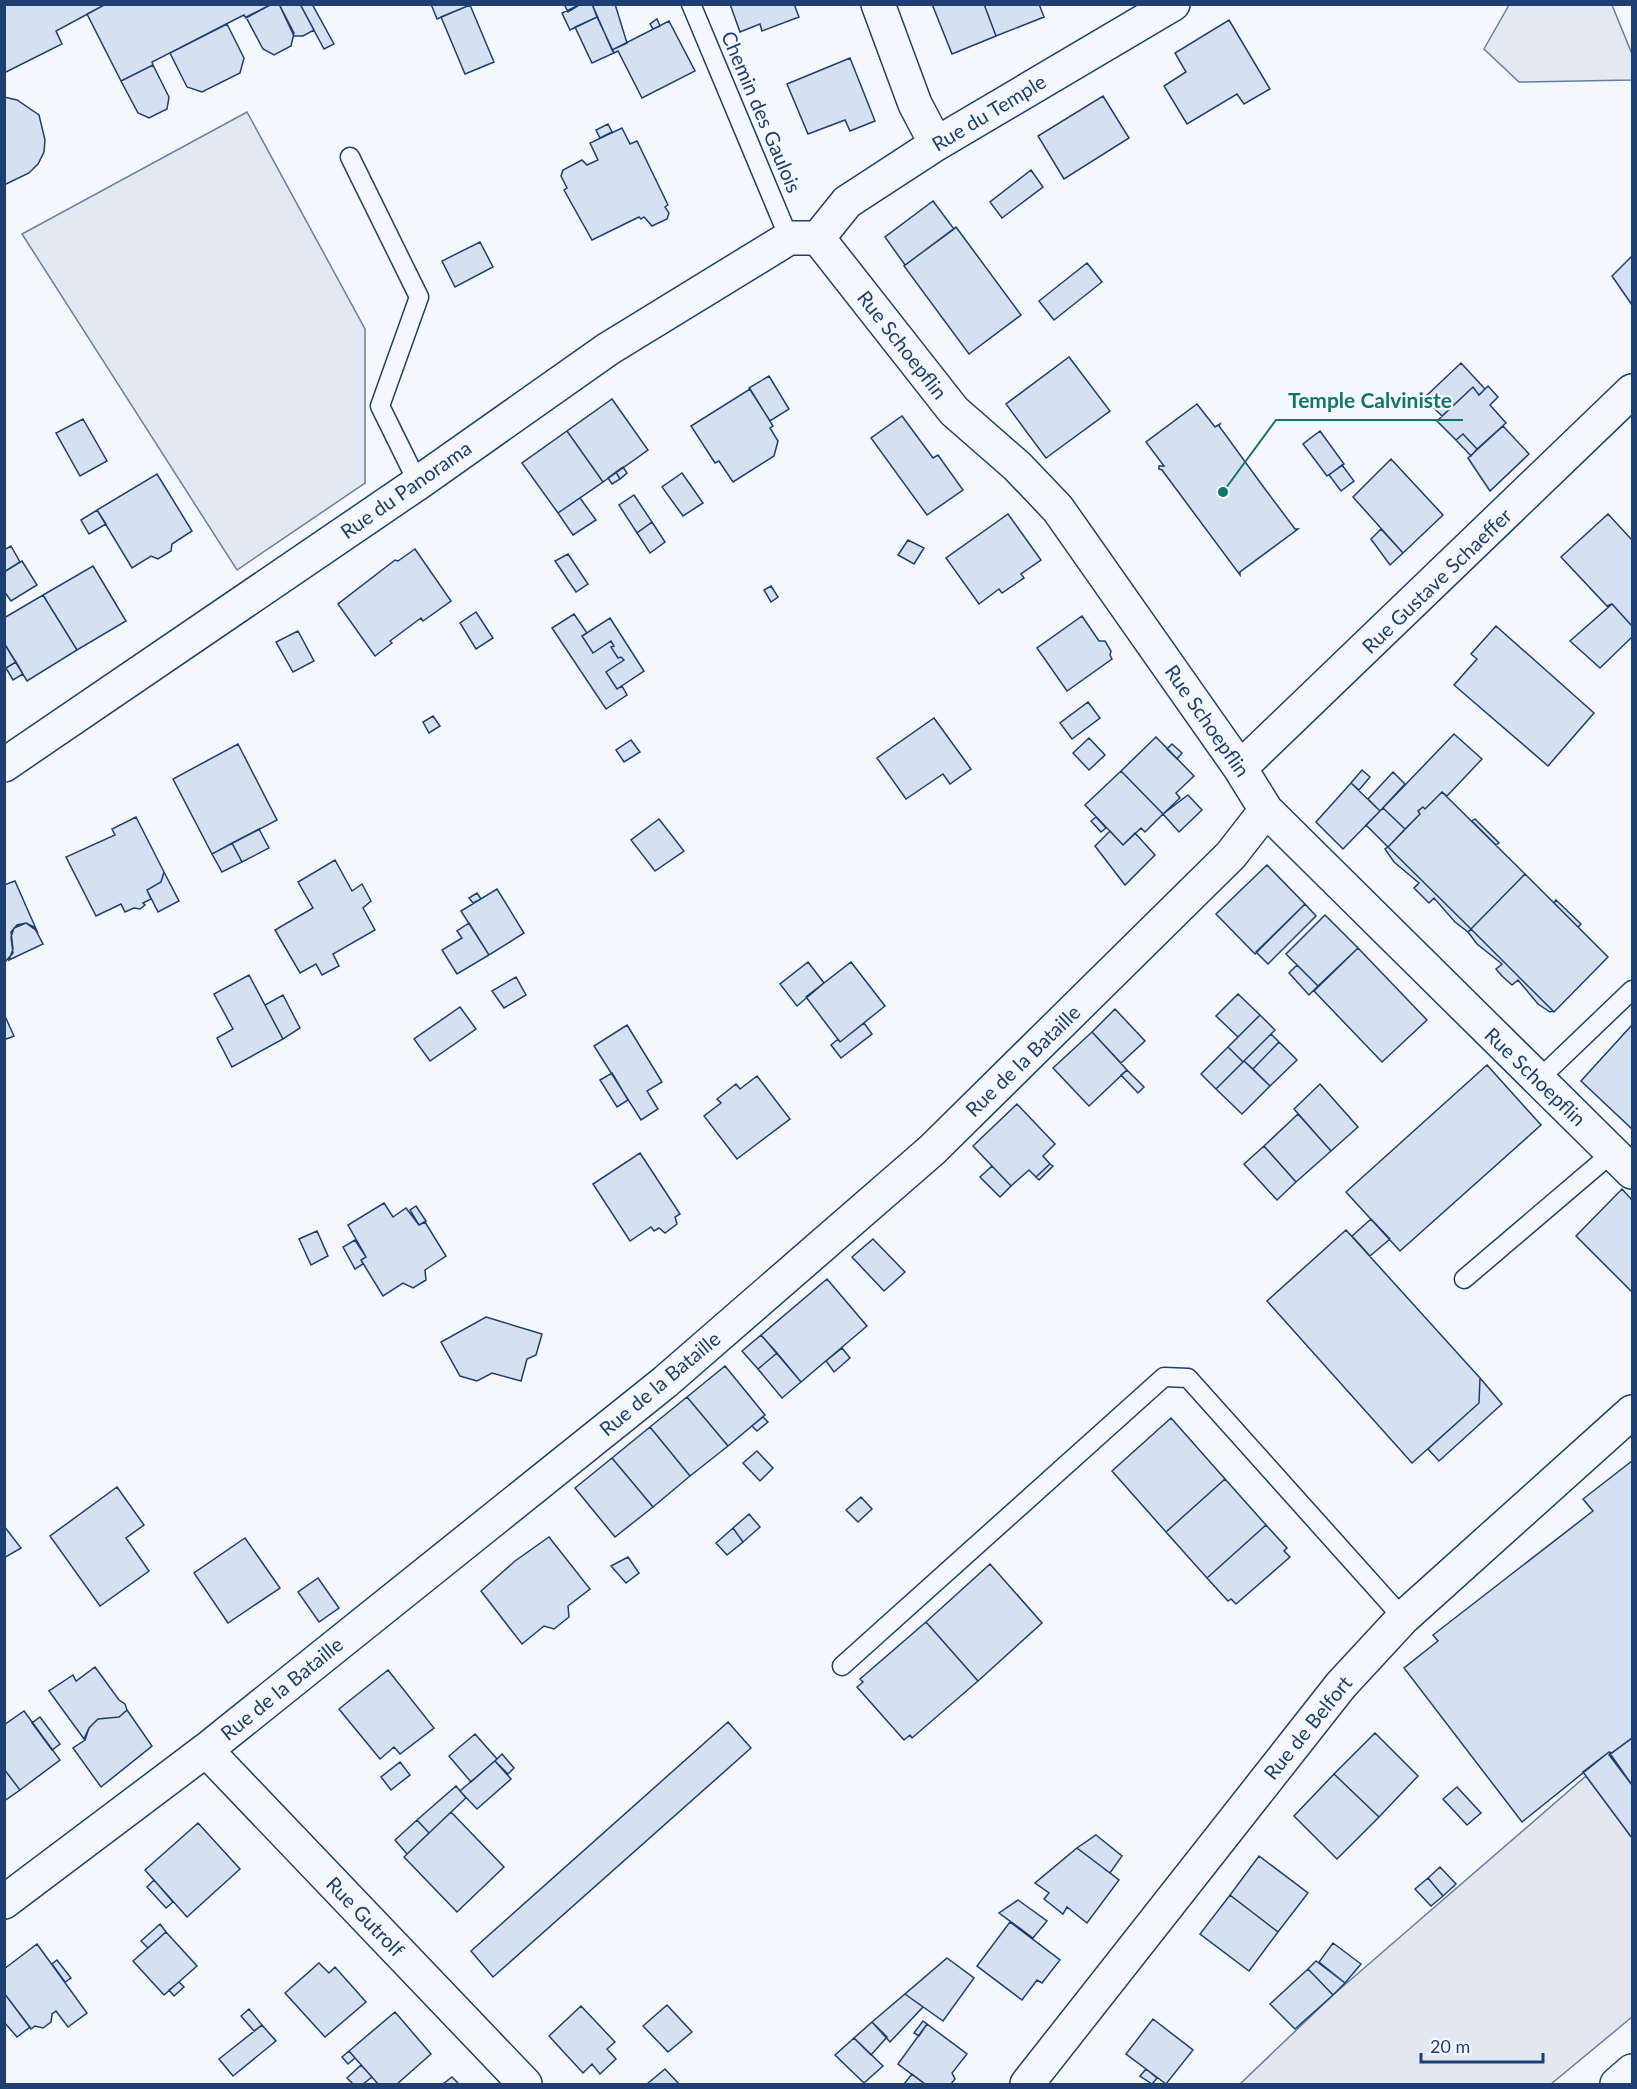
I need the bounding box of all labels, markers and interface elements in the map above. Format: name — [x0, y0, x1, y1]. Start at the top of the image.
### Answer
street label: Chemin des Gaulois — [717, 27, 807, 196]
street label: Rue du Temple — [927, 69, 1050, 156]
street label: Rue Schoepflin — [853, 285, 953, 403]
callout: Temple Calviniste — [1276, 381, 1463, 420]
text: Temple Calviniste — [1288, 387, 1452, 412]
street label: Rue du Panorama — [335, 435, 475, 543]
street label: Rue Gustave Schaeffer — [1357, 502, 1517, 658]
street label: Rue Schoepflin — [1160, 660, 1255, 781]
street label: Rue de la Bataille — [960, 1000, 1085, 1121]
street label: Rue Schoepflin — [1480, 1022, 1591, 1130]
street label: Rue de la Bataille — [594, 1326, 725, 1441]
street label: Rue de la Bataille — [215, 1632, 347, 1745]
street label: Rue de Belfort — [1258, 1671, 1356, 1784]
street label: Rue Gutrolf — [322, 1871, 410, 1961]
scale bar — [1421, 2026, 1542, 2064]
text: 20 m — [1430, 2035, 1470, 2057]

